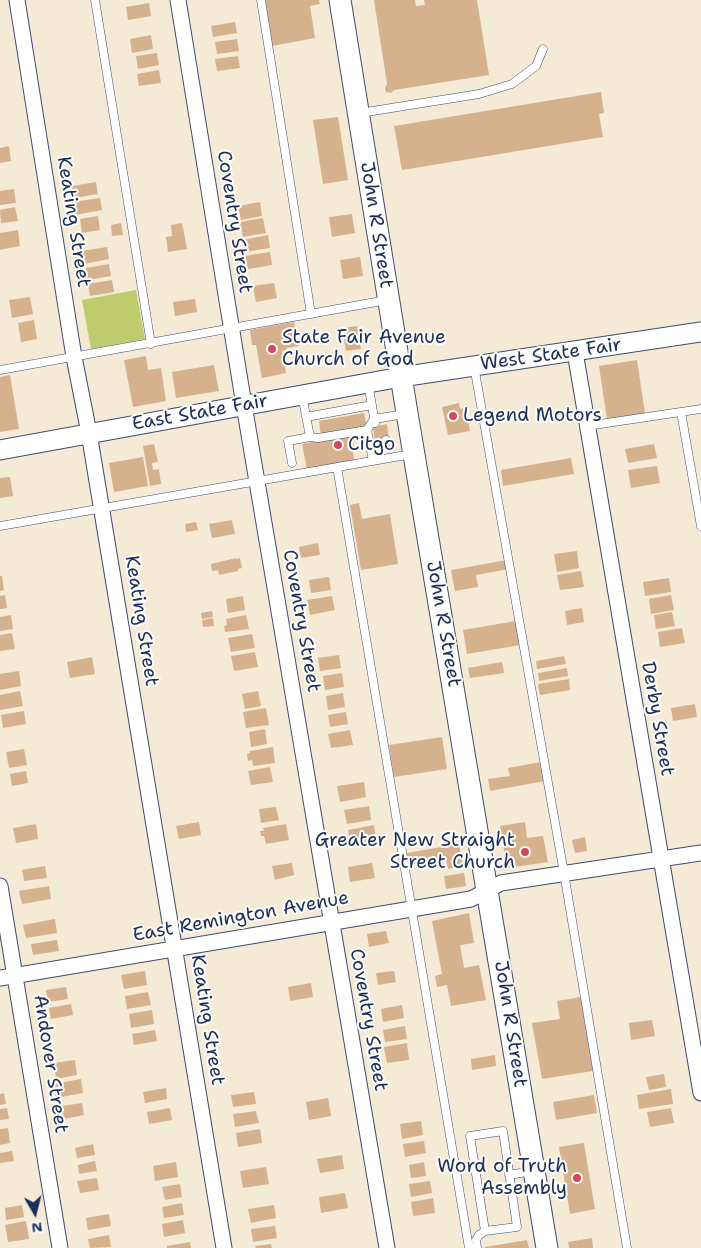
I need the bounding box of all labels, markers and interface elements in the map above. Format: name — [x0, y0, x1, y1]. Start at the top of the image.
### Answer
street label: Coventry Street — [211, 149, 257, 295]
street label: Keating Street — [51, 155, 95, 289]
street label: John R Street — [355, 160, 397, 290]
place label: State Fair Avenue Church of God — [282, 327, 446, 371]
street label: West State Fair — [479, 334, 623, 376]
marker: State Fair Avenue Church of God — [266, 343, 278, 355]
street label: East State Fair — [130, 390, 270, 436]
place label: Legend Motors — [463, 405, 602, 427]
marker: Legend Motors — [447, 410, 459, 422]
place label: Citgo — [348, 434, 395, 456]
marker: Citgo — [332, 439, 344, 451]
street label: Coventry Street — [277, 548, 325, 694]
street label: Keating Street — [119, 554, 163, 688]
street label: John R Street — [421, 559, 465, 689]
street label: Derby Street — [636, 660, 678, 778]
place label: Greater New Straight Street Church — [315, 830, 515, 874]
marker: Greater New Straight Street Church — [519, 846, 531, 858]
street label: East Remington Avenue — [131, 887, 351, 947]
street label: Coventry Street — [344, 947, 392, 1093]
street label: Keating Street — [185, 953, 229, 1087]
street label: John R Street — [489, 959, 531, 1089]
street label: Andover Street — [28, 993, 72, 1135]
place label: Word of Truth Assembly — [437, 1156, 567, 1200]
marker: Word of Truth Assembly — [571, 1172, 583, 1184]
north arrow — [10, 1188, 60, 1238]
text: N — [30, 1218, 44, 1238]

